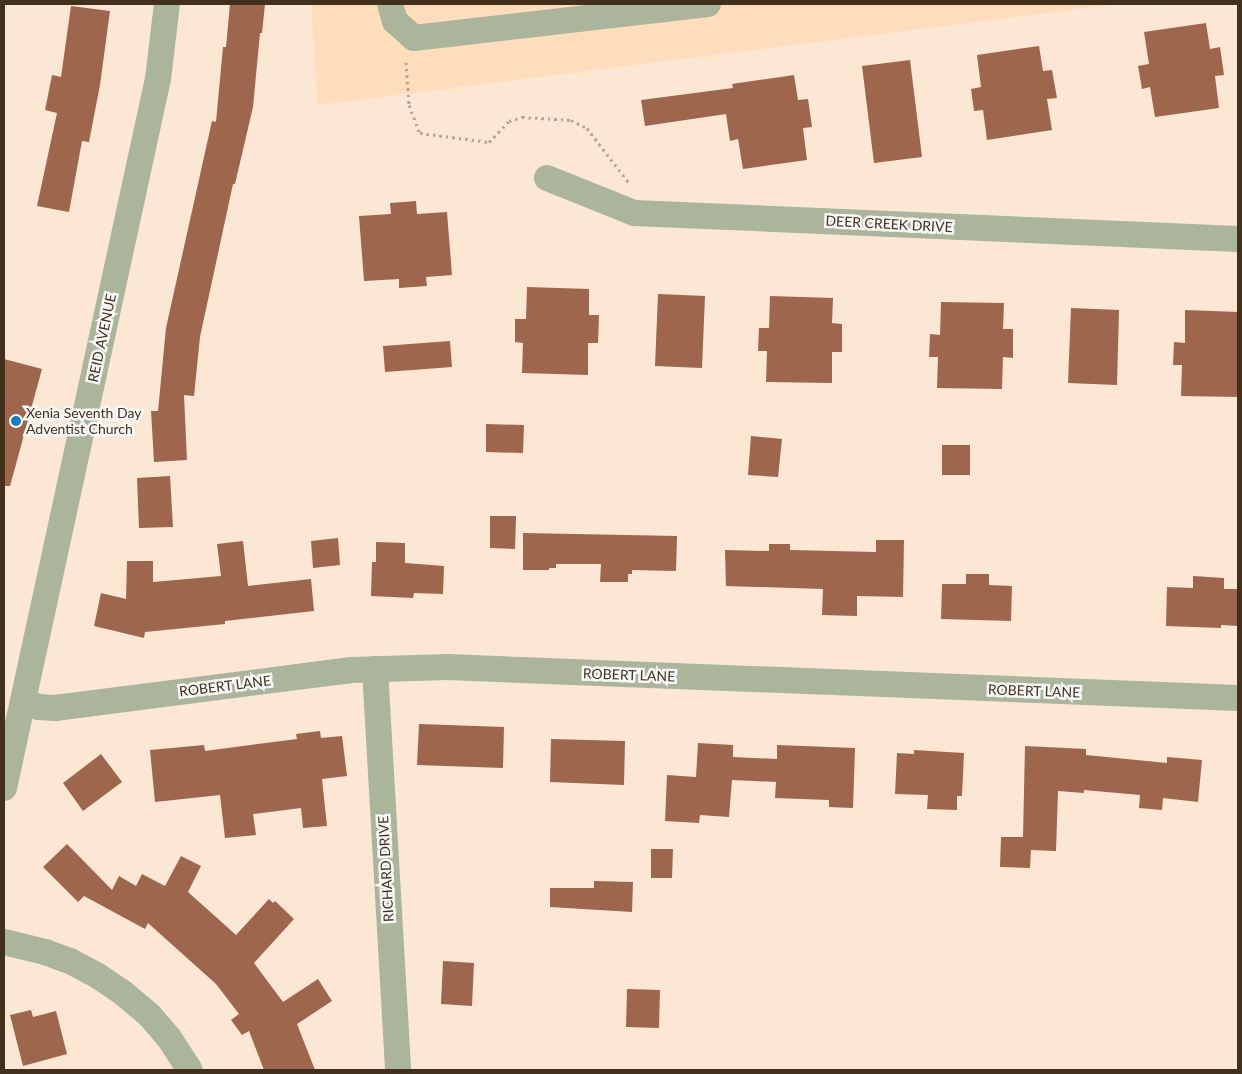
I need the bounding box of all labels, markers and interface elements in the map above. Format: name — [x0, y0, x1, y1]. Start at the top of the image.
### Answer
street label: DEER CREEK DRIVE — [825, 212, 953, 236]
street label: REID AVENUE — [84, 292, 120, 384]
place label: Xenia Seventh Day Adventist Church — [26, 405, 141, 438]
marker: Xenia Seventh Day Adventist Church — [10, 415, 22, 427]
street label: ROBERT LANE — [582, 665, 676, 685]
street label: ROBERT LANE — [178, 672, 272, 700]
street label: ROBERT LANE — [987, 681, 1081, 701]
street label: RICHARD DRIVE — [375, 816, 397, 922]

